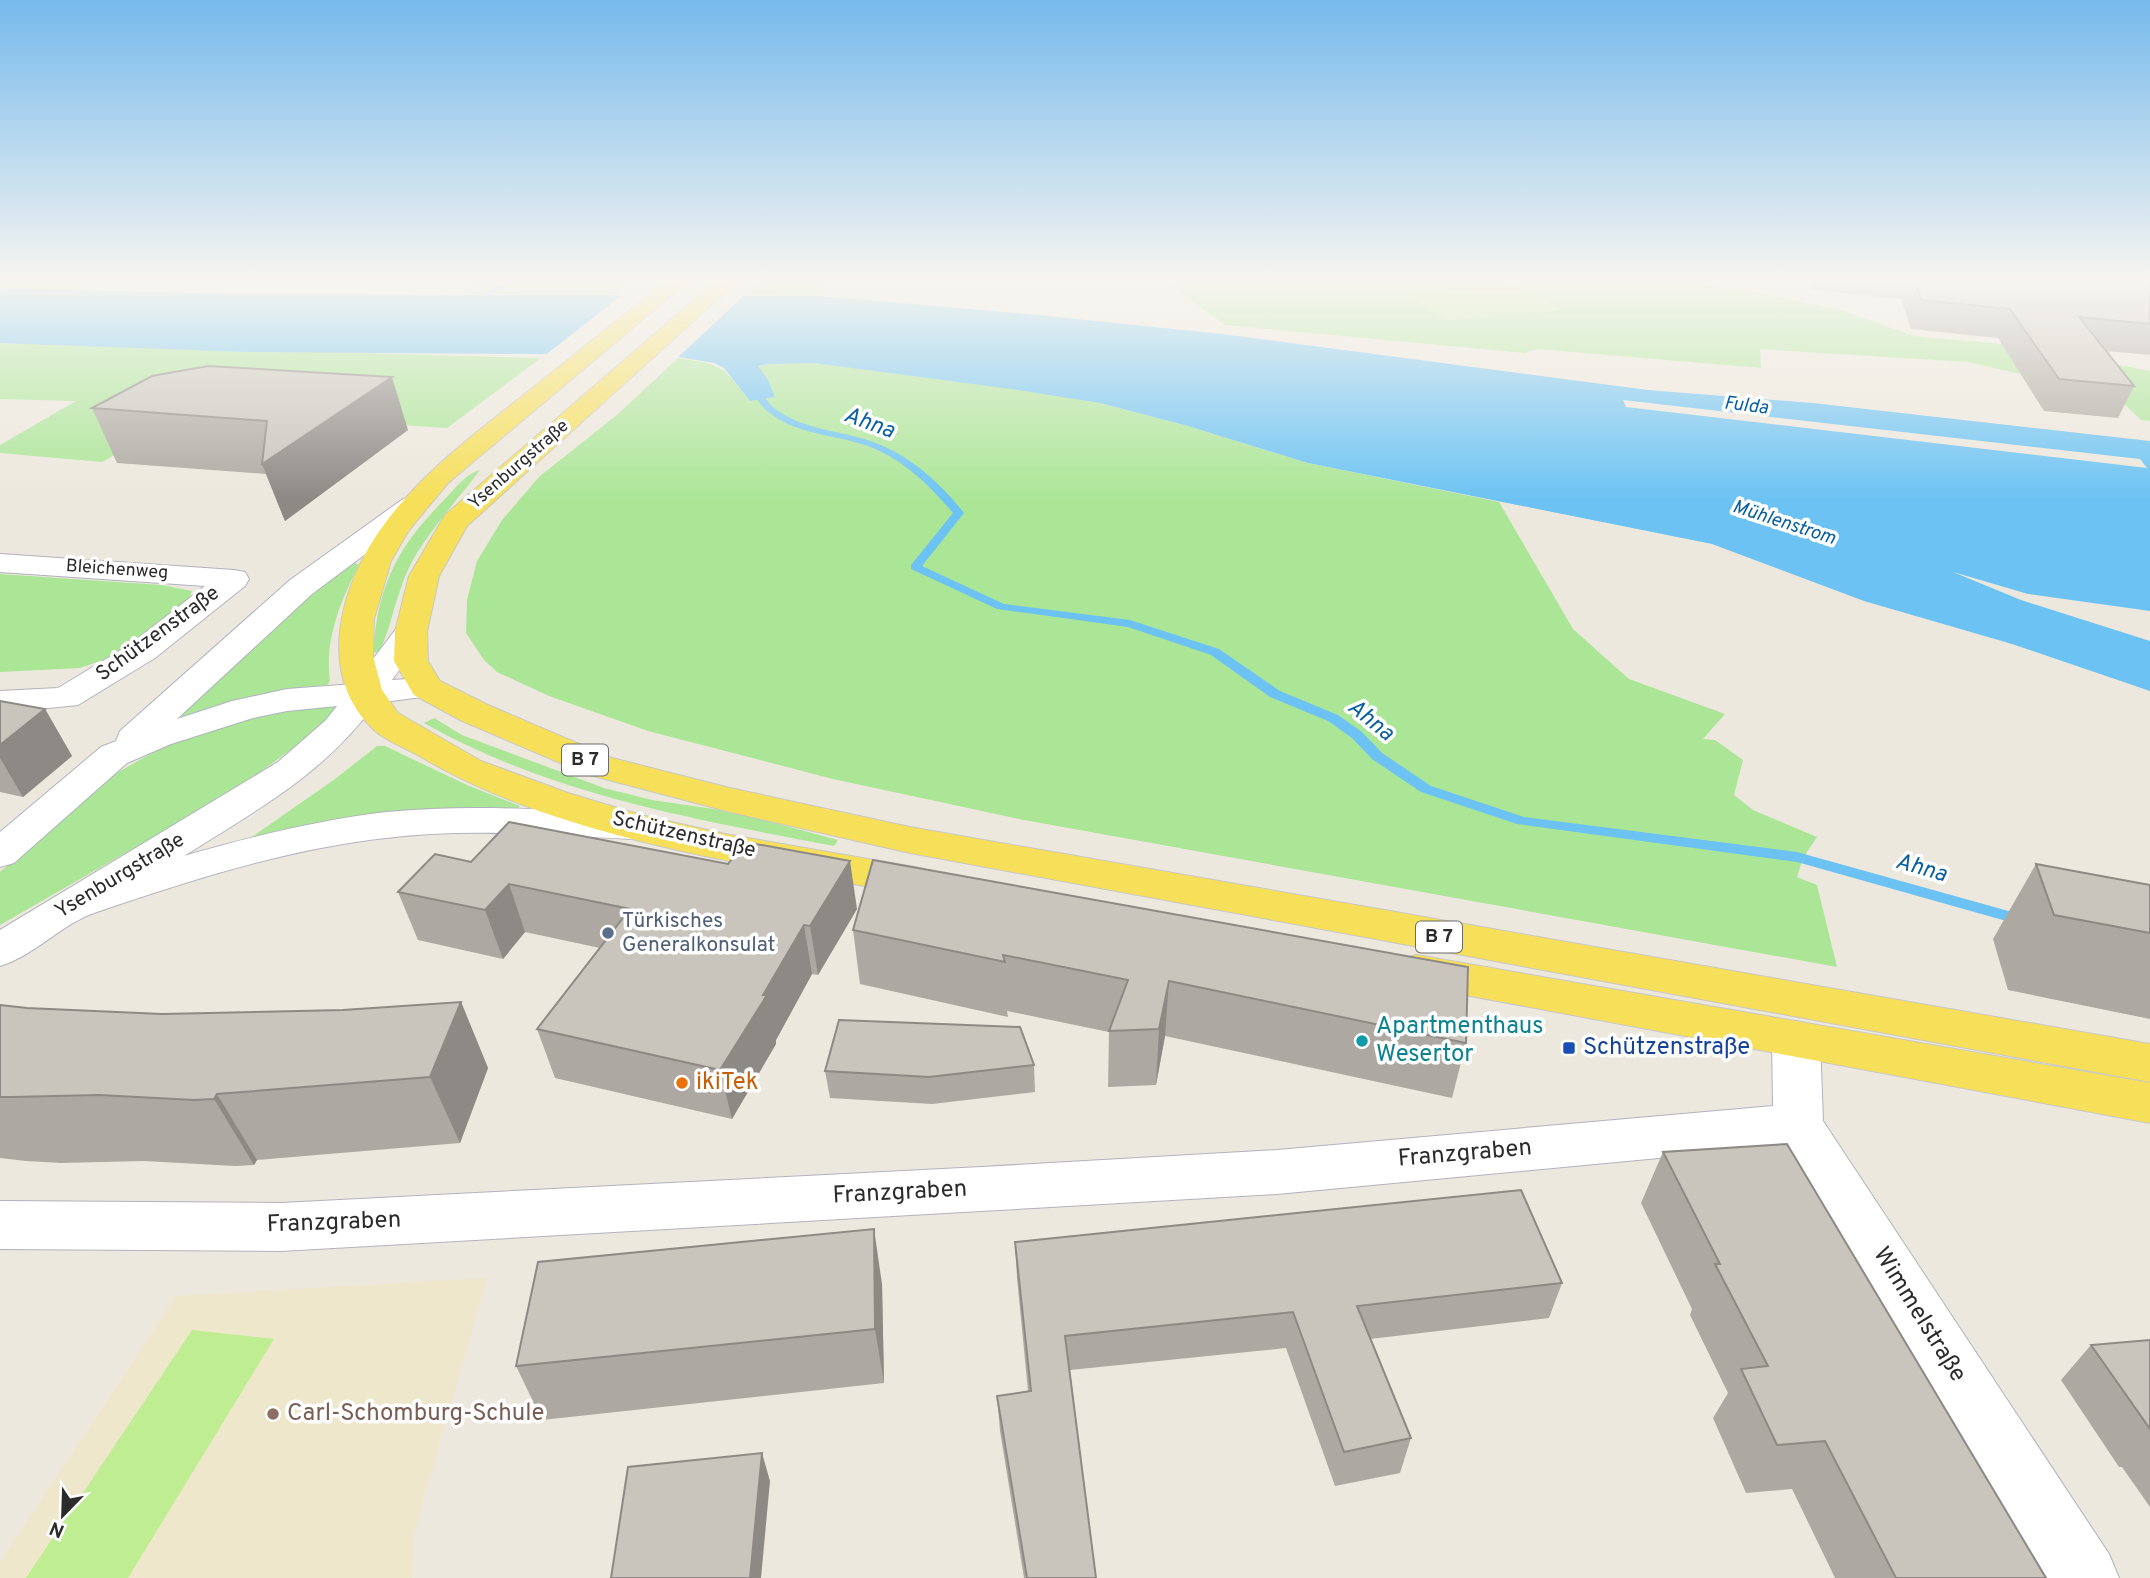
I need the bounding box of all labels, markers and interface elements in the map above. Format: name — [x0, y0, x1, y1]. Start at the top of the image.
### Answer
water label: Fulda — [1723, 391, 1770, 421]
water label: Ahna — [840, 402, 898, 447]
street label: Ysenburgstraße — [464, 415, 574, 515]
water label: Mühlenstrom — [1729, 495, 1839, 551]
street label: Bleichenweg — [65, 555, 169, 585]
street label: Schützenstraße — [91, 580, 225, 688]
water label: Ahna — [1341, 693, 1399, 749]
road number: B 7 — [562, 744, 608, 776]
street label: Schützenstraße — [610, 805, 758, 865]
street label: Ysenburgstraße — [50, 827, 190, 925]
water label: Ahna — [1892, 848, 1950, 890]
place label: Türkisches Generalkonsulat — [622, 908, 776, 959]
road number: B 7 — [1416, 922, 1462, 953]
marker: Türkisches Generalkonsulat — [600, 925, 616, 941]
place label: Apartmenthaus Wesertor — [1376, 1012, 1544, 1070]
marker: Apartmenthaus Wesertor — [1354, 1033, 1370, 1049]
place label: Schützenstraße — [1583, 1033, 1750, 1063]
marker: Schützenstraße — [1561, 1040, 1577, 1056]
place label: ikiTek — [696, 1068, 758, 1098]
marker: ikiTek — [674, 1075, 690, 1091]
street label: Franzgraben — [1397, 1133, 1533, 1175]
street label: Franzgraben — [832, 1174, 968, 1212]
street label: Franzgraben — [266, 1206, 402, 1240]
street label: Wimmelstraße — [1866, 1242, 1972, 1388]
place label: Carl-Schomburg-Schule — [287, 1399, 545, 1429]
marker: Carl-Schomburg-Schule — [265, 1406, 281, 1422]
north arrow — [28, 1480, 98, 1550]
text: N — [46, 1515, 68, 1543]

